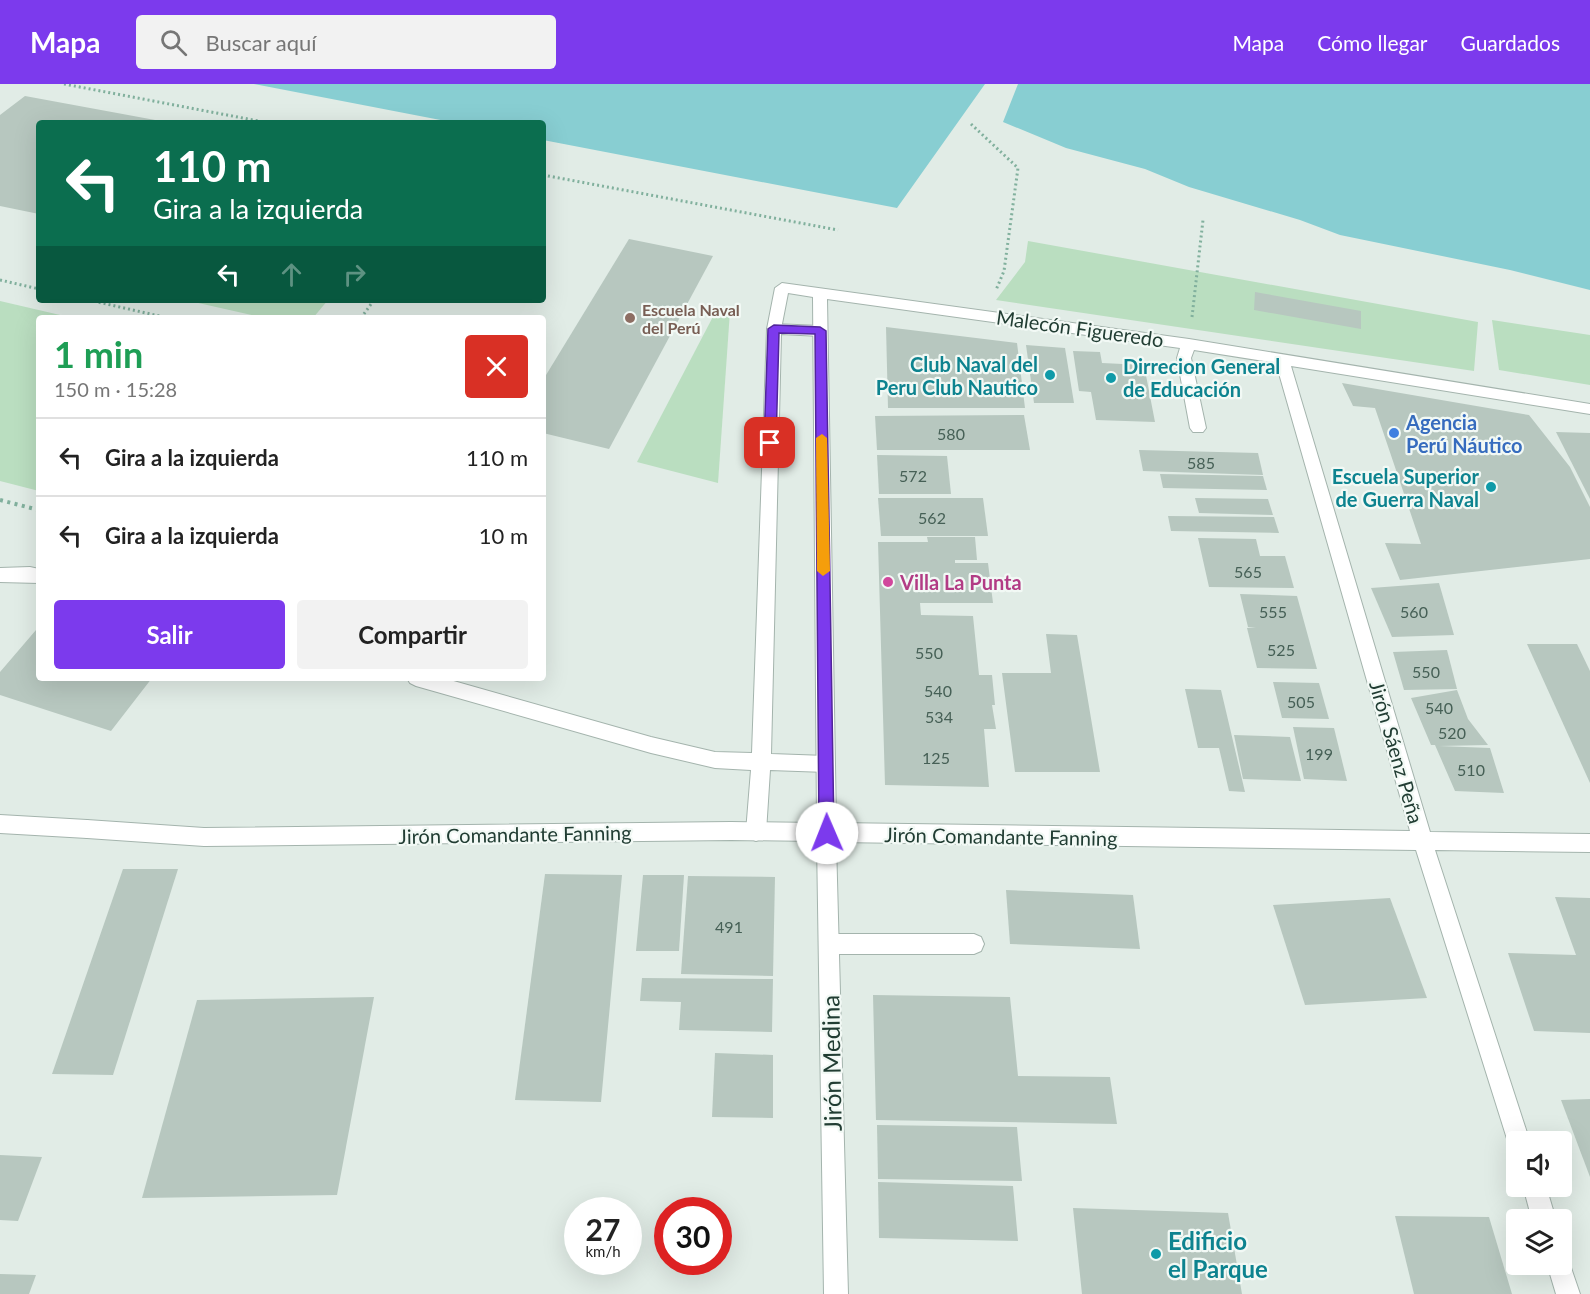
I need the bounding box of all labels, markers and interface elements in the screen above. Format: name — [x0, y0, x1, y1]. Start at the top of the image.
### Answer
search box — [136, 15, 556, 69]
text: Mapa — [30, 25, 100, 59]
icon: search — [157, 26, 190, 59]
text: Buscar aquí — [205, 29, 317, 56]
text: Mapa — [1232, 30, 1284, 55]
text: Cómo llegar — [1317, 30, 1428, 55]
text: Guardados — [1461, 30, 1560, 55]
text: 110 m — [153, 141, 271, 191]
icon: left — [54, 144, 132, 222]
text: Gira a la izquierda — [153, 192, 363, 225]
icon: left — [212, 258, 245, 291]
icon: ahead — [275, 258, 308, 291]
icon: right — [338, 258, 371, 291]
place label: Escuela Naval del Perú — [642, 300, 740, 337]
street label: Malecón Figueredo — [995, 304, 1165, 352]
marker: Escuela Naval del Perú — [623, 311, 637, 325]
text: 1 min — [54, 332, 143, 376]
button: close — [465, 335, 528, 398]
place label: Club Naval del Peru Club Nautico — [876, 352, 1038, 399]
place label: Dirrecion General de Educación — [1123, 354, 1280, 401]
marker: Club Naval del Peru Club Nautico — [1043, 368, 1057, 382]
marker: Dirrecion General de Educación — [1104, 371, 1118, 385]
text: 150 m · 15:28 — [54, 377, 177, 401]
place label: Agencia Perú Náutico — [1405, 410, 1523, 457]
pin — [744, 417, 795, 468]
house number: 580 — [937, 424, 965, 443]
icon: arrive — [753, 426, 786, 459]
marker: Agencia Perú Náutico — [1387, 426, 1401, 440]
icon: left — [54, 441, 87, 474]
text: Gira a la izquierda — [105, 444, 279, 471]
text: 110 m — [466, 444, 528, 471]
house number: 585 — [1187, 453, 1215, 472]
place label: Escuela Superior de Guerra Naval — [1332, 464, 1480, 511]
house number: 572 — [899, 466, 927, 485]
marker: Escuela Superior de Guerra Naval — [1484, 480, 1498, 494]
house number: 562 — [918, 508, 946, 527]
icon: left — [54, 519, 87, 552]
text: Gira a la izquierda — [105, 522, 279, 549]
text: 10 m — [479, 522, 528, 549]
house number: 565 — [1234, 562, 1262, 581]
place label: Villa La Punta — [899, 570, 1022, 594]
marker: Villa La Punta — [881, 575, 895, 589]
button: Salir — [54, 600, 285, 669]
button: Compartir — [297, 600, 528, 669]
house number: 555 — [1259, 602, 1287, 621]
house number: 560 — [1400, 602, 1428, 621]
house number: 525 — [1267, 640, 1295, 659]
house number: 550 — [915, 643, 943, 662]
house number: 550 — [1412, 662, 1440, 681]
street label: Jirón Sáenz Peña — [1365, 678, 1429, 826]
house number: 540 — [924, 681, 952, 700]
house number: 505 — [1287, 692, 1315, 711]
house number: 540 — [1425, 698, 1453, 717]
house number: 534 — [925, 707, 953, 726]
house number: 520 — [1438, 723, 1466, 742]
house number: 199 — [1305, 744, 1333, 763]
house number: 125 — [922, 748, 950, 767]
house number: 510 — [1457, 760, 1485, 779]
position arrow — [795, 801, 859, 865]
street label: Jirón Comandante Fanning — [398, 820, 632, 848]
street label: Jirón Comandante Fanning — [884, 822, 1118, 850]
house number: 491 — [715, 917, 743, 936]
street label: Jirón Medina — [815, 995, 847, 1131]
map controls — [1506, 1131, 1572, 1275]
button: sound — [1506, 1131, 1572, 1197]
speed limit sign: 30 — [654, 1197, 732, 1275]
button: layers — [1506, 1209, 1572, 1275]
text: 27 — [586, 1211, 620, 1247]
place label: Edificio el Parque — [1168, 1226, 1268, 1283]
text: km/h — [585, 1242, 621, 1260]
marker: Edificio el Parque — [1149, 1247, 1163, 1261]

